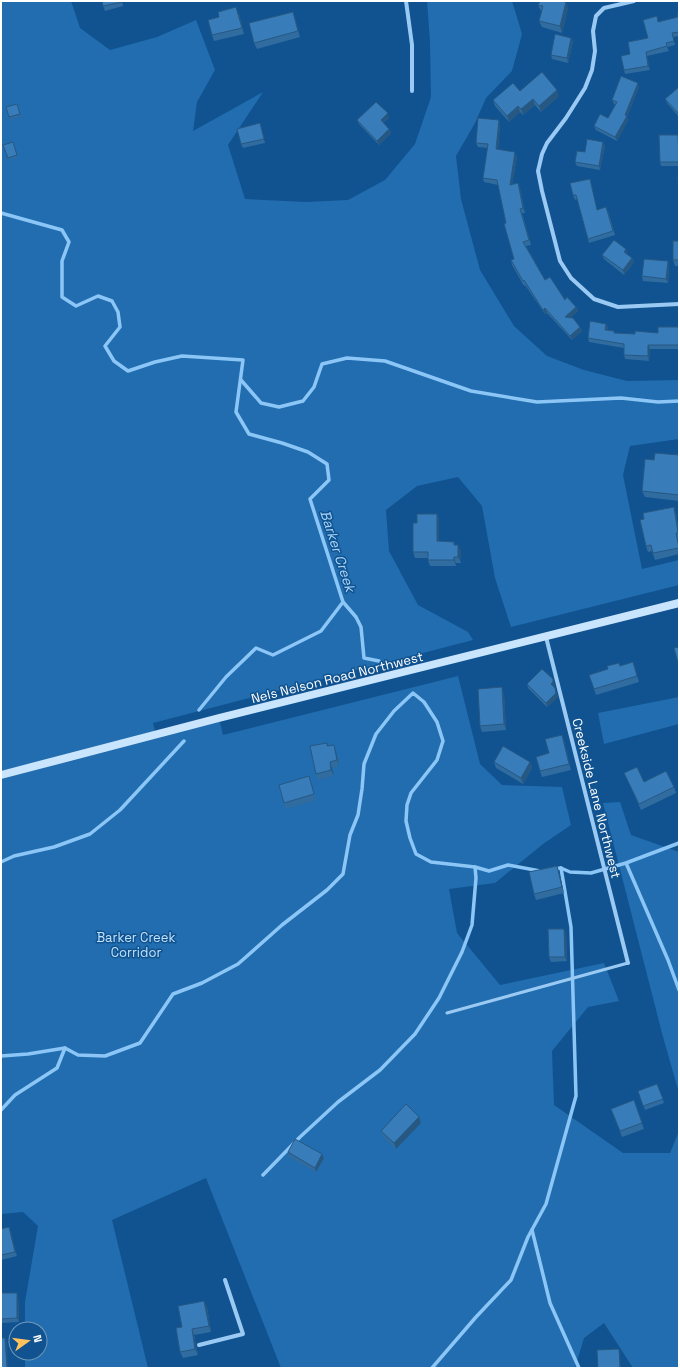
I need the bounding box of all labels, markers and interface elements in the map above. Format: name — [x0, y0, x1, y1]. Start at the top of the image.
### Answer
water label: Barker Creek — [316, 508, 360, 596]
street label: Nels Nelson Road Northwest — [249, 648, 425, 707]
street label: Creekside Lane Northwest — [568, 716, 625, 880]
park label: Barker Creek Corridor — [97, 929, 175, 961]
north arrow — [8, 1321, 48, 1361]
text: N — [30, 1333, 45, 1344]

